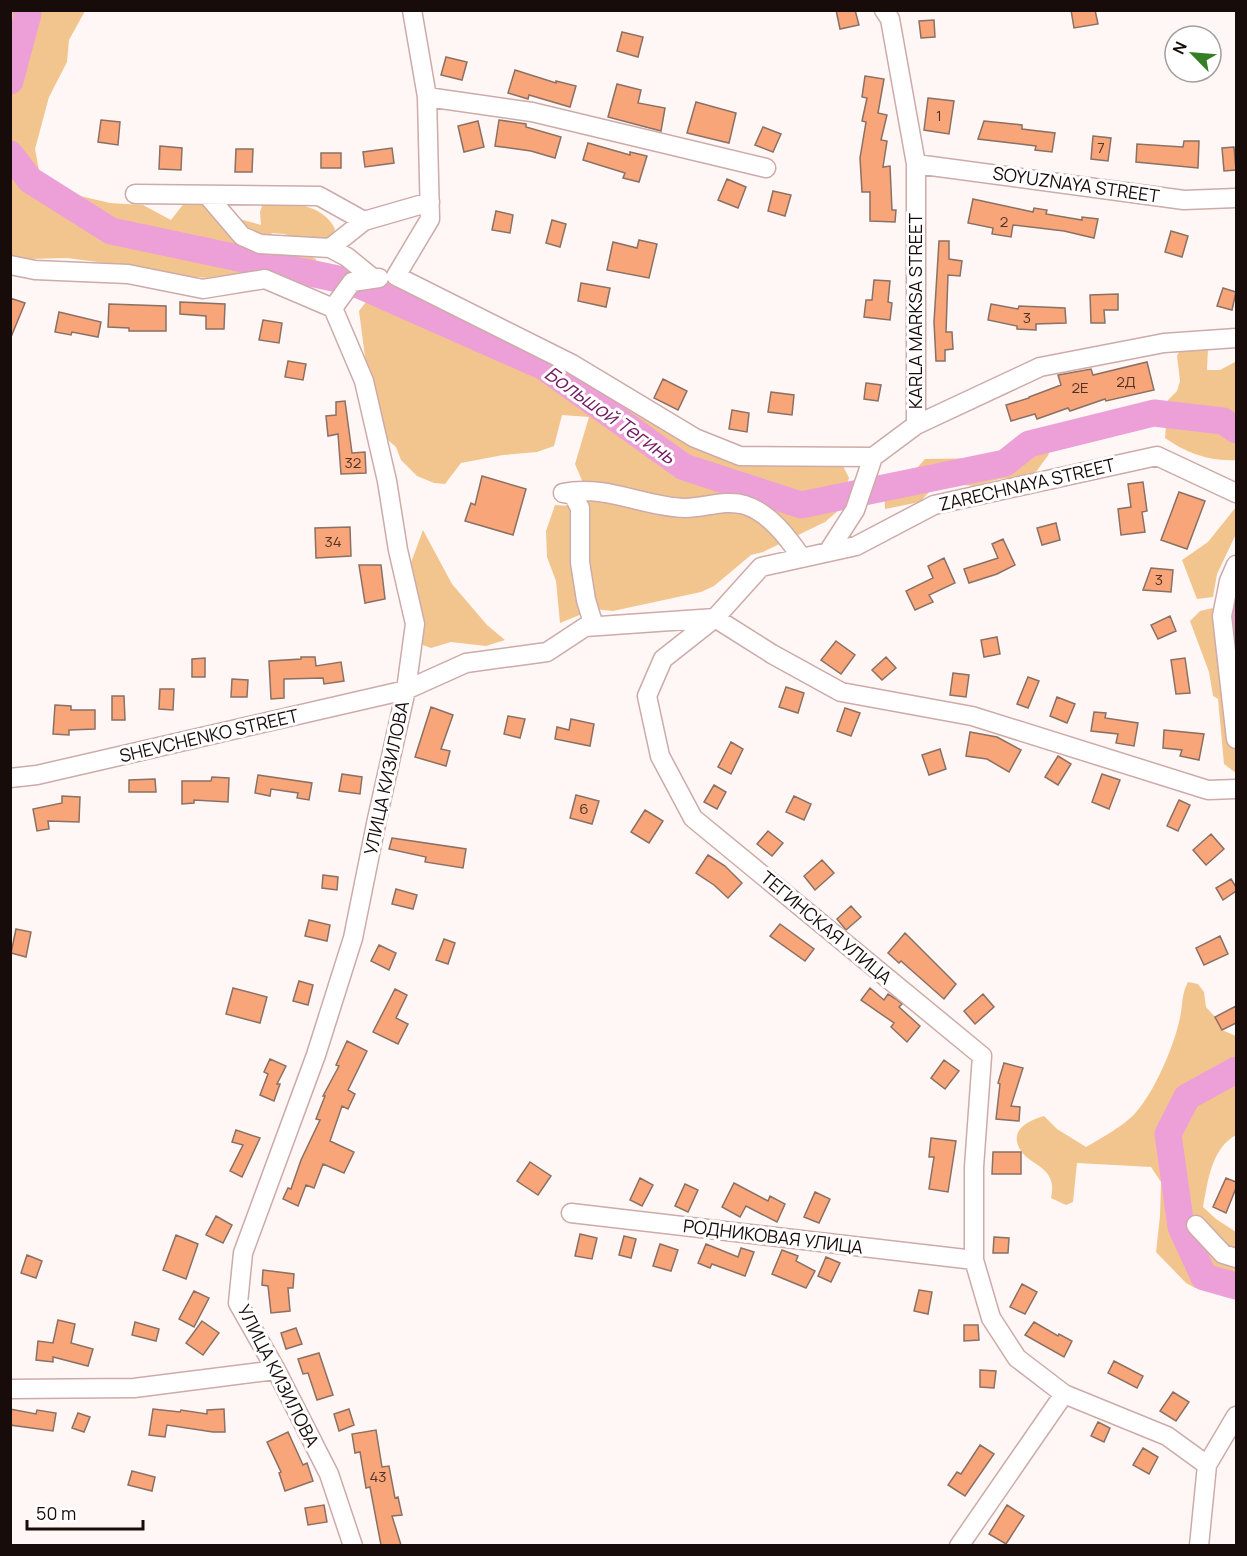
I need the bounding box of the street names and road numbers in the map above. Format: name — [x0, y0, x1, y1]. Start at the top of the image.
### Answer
street label: SOYUZNAYA STREET — [991, 160, 1161, 208]
street label: KARLA MARKSA STREET — [903, 213, 927, 409]
street label: ZARECHNAYA STREET — [937, 452, 1117, 516]
street label: УЛИЦА КИЗИЛОВА — [358, 698, 414, 857]
street label: SHEVCHENKO STREET — [117, 703, 301, 767]
street label: ТЕГИНСКАЯ УЛИЦА — [756, 865, 898, 990]
street label: РОДНИКОВАЯ УЛИЦА — [682, 1213, 865, 1259]
street label: УЛИЦА КИЗИЛОВА — [233, 1300, 325, 1451]

